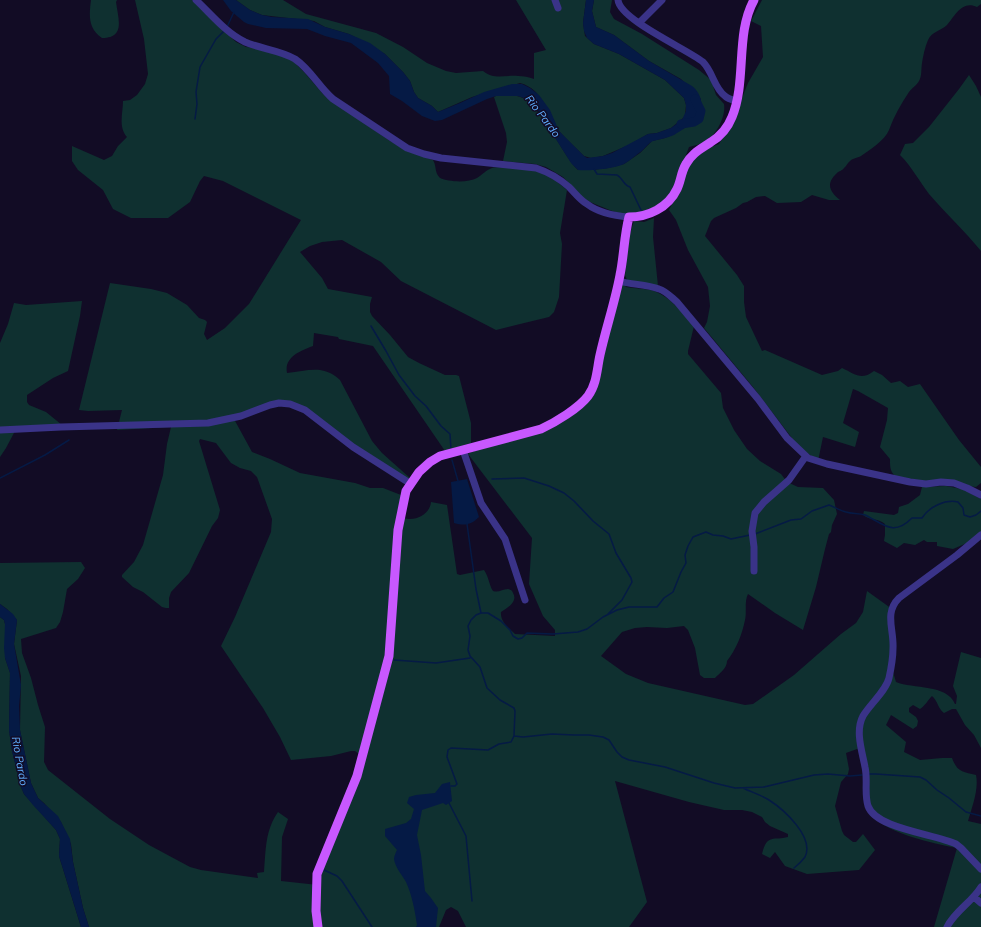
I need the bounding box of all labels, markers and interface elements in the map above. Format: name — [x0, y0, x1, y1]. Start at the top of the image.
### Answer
water label: Rio Pardo — [522, 92, 564, 140]
water label: Rio Pardo — [9, 735, 31, 787]

